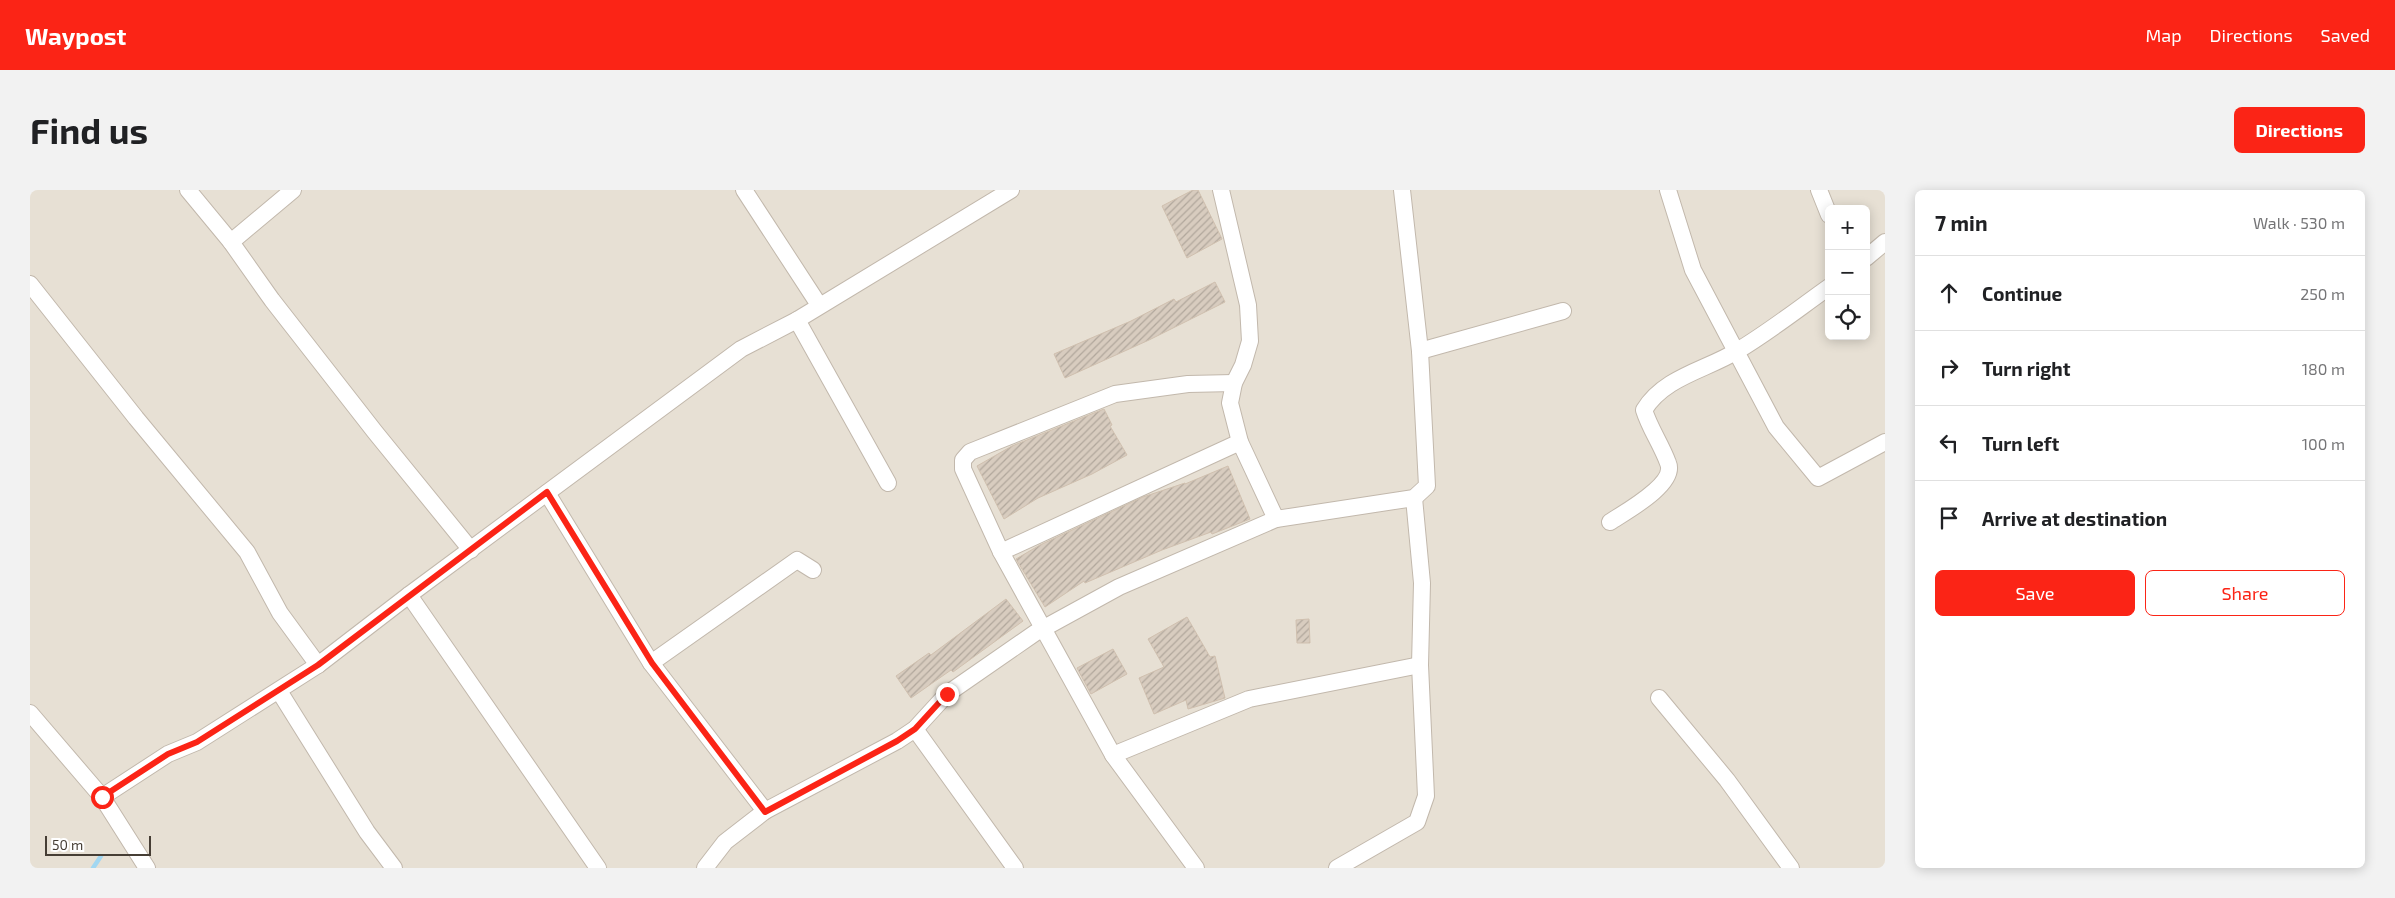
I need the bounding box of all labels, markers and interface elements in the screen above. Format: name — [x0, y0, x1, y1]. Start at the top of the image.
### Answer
text: Waypost — [25, 21, 126, 50]
text: Map — [2145, 24, 2182, 46]
text: Directions — [2210, 24, 2293, 46]
text: Saved — [2321, 24, 2370, 46]
button: Directions — [2234, 107, 2365, 153]
text: Find us — [30, 109, 148, 151]
map controls — [1825, 205, 1870, 340]
button: + — [1825, 205, 1870, 250]
text: 7 min — [1935, 210, 1988, 235]
text: Walk · 530 m — [2253, 213, 2345, 232]
button: − — [1825, 250, 1870, 295]
icon: ahead — [1935, 279, 1963, 307]
text: Continue — [1982, 282, 2062, 305]
text: 250 m — [2300, 284, 2345, 303]
button: locate — [1825, 295, 1870, 340]
icon: right — [1935, 354, 1963, 382]
text: Turn right — [1982, 357, 2070, 380]
text: 180 m — [2302, 359, 2345, 378]
icon: left — [1935, 429, 1963, 457]
text: Turn left — [1982, 432, 2059, 455]
text: 100 m — [2302, 434, 2345, 453]
icon: arrive — [1935, 504, 1963, 532]
text: Arrive at destination — [1982, 507, 2167, 530]
button: Save — [1935, 570, 2135, 616]
button: Share — [2145, 570, 2345, 616]
route end — [936, 683, 959, 706]
route start — [91, 786, 114, 809]
scale bar — [45, 833, 151, 856]
text: 50 m — [52, 836, 83, 853]

